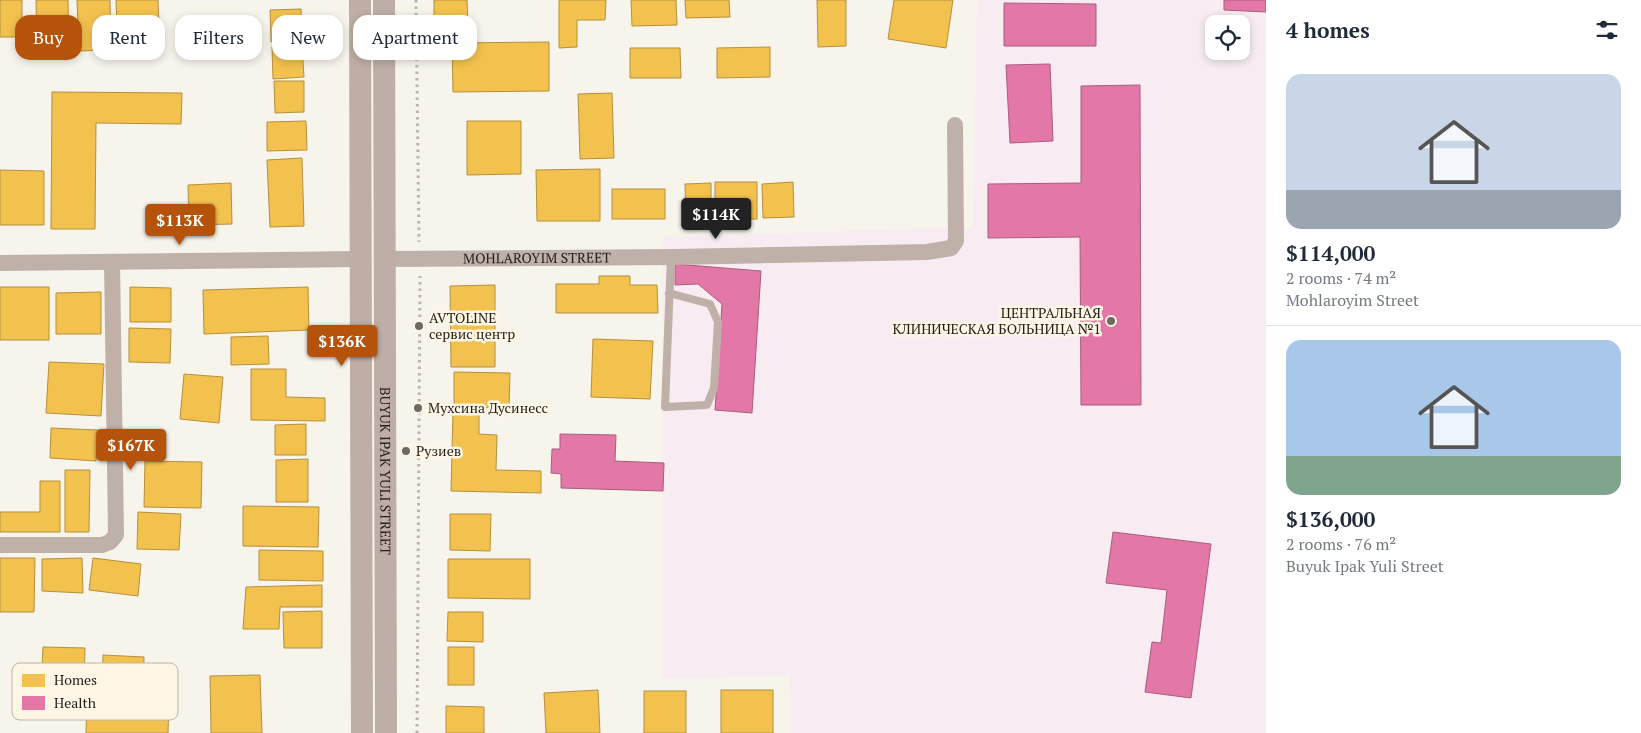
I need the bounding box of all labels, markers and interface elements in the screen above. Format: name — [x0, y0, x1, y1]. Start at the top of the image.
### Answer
chip: Buy — [15, 15, 82, 60]
chip: Rent — [92, 15, 165, 60]
chip: Filters — [175, 15, 262, 60]
chip: New — [272, 15, 343, 60]
chip: Apartment — [353, 15, 477, 60]
map controls — [1205, 15, 1250, 60]
button: locate — [1205, 15, 1250, 60]
text: 4 homes — [1286, 16, 1370, 44]
icon: filters — [1593, 16, 1621, 44]
icon: home — [1409, 107, 1499, 197]
pin: $114K — [681, 198, 751, 240]
text: $114K — [692, 203, 740, 225]
pin: $113K — [145, 204, 215, 246]
text: $113K — [156, 209, 204, 231]
text: $114,000 — [1286, 239, 1375, 267]
street label: MOHLAROYIM STREET — [463, 247, 611, 267]
text: 2 rooms · 74 m² — [1286, 267, 1396, 289]
text: Mohlaroyim Street — [1286, 289, 1419, 311]
place label: ЦЕНТРАЛЬНАЯ КЛИНИЧЕСКАЯ БОЛЬНИЦА №1 — [893, 303, 1101, 338]
place label: AVTOLINE сервис центр — [429, 308, 515, 343]
marker: ЦЕНТРАЛЬНАЯ КЛИНИЧЕСКАЯ БОЛЬНИЦА №1 — [1105, 315, 1117, 327]
marker: AVTOLINE сервис центр — [413, 320, 425, 332]
pin: $136K — [307, 324, 377, 367]
text: $136K — [318, 330, 366, 352]
icon: home — [1409, 372, 1499, 462]
street label: BUYUK IPAK YULI STREET — [376, 387, 396, 555]
place label: Мухсина Дусинесс — [428, 398, 548, 417]
marker: Мухсина Дусинесс — [412, 402, 424, 414]
pin: $167K — [96, 428, 166, 471]
text: $167K — [107, 434, 155, 456]
place label: Рузиев — [416, 441, 461, 460]
marker: Рузиев — [400, 445, 412, 457]
text: $136,000 — [1286, 505, 1375, 533]
text: 2 rooms · 76 m² — [1286, 533, 1396, 555]
text: Buyuk Ipak Yuli Street — [1286, 555, 1444, 577]
legend — [12, 663, 178, 720]
text: Homes — [54, 670, 97, 689]
text: Health — [54, 693, 96, 712]

